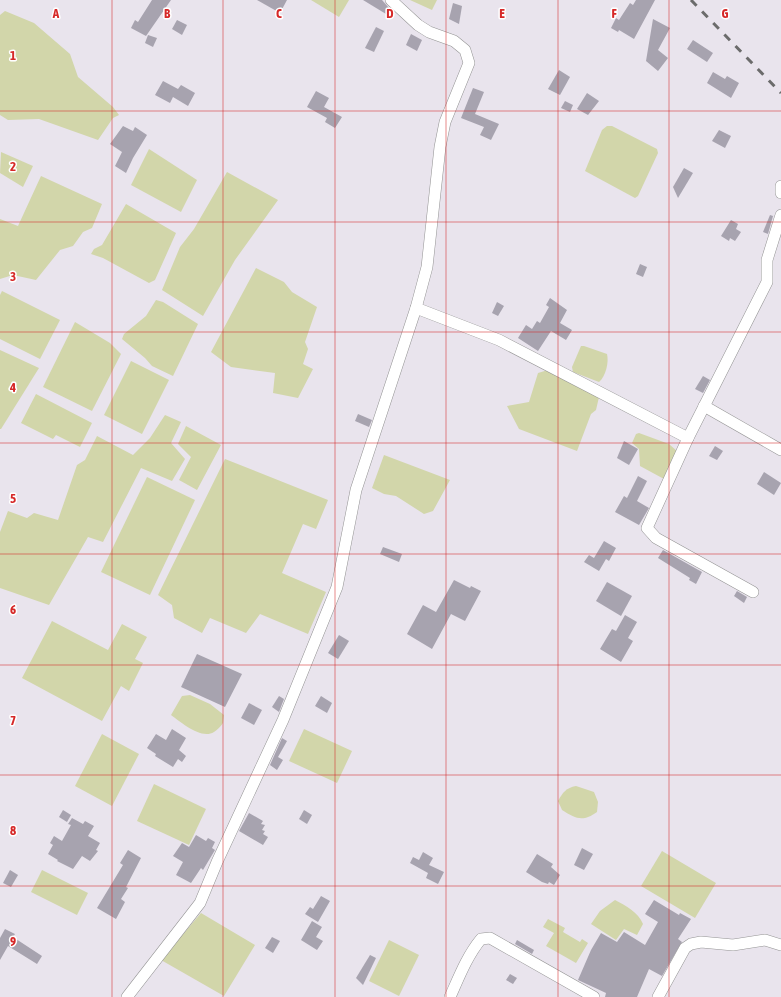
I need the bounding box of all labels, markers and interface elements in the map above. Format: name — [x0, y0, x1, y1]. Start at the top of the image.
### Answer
text: A — [52, 6, 60, 21]
text: B — [164, 6, 171, 21]
text: C — [276, 6, 282, 21]
text: D — [386, 6, 394, 21]
text: E — [499, 6, 505, 21]
text: F — [611, 6, 617, 21]
text: G — [722, 6, 729, 21]
text: 1 — [10, 48, 16, 63]
text: 2 — [10, 159, 16, 174]
text: 3 — [10, 269, 16, 284]
text: 4 — [9, 380, 16, 395]
text: 5 — [10, 491, 16, 506]
text: 6 — [10, 602, 16, 617]
text: 7 — [10, 713, 16, 728]
text: 8 — [10, 823, 16, 838]
text: 9 — [10, 934, 16, 949]

